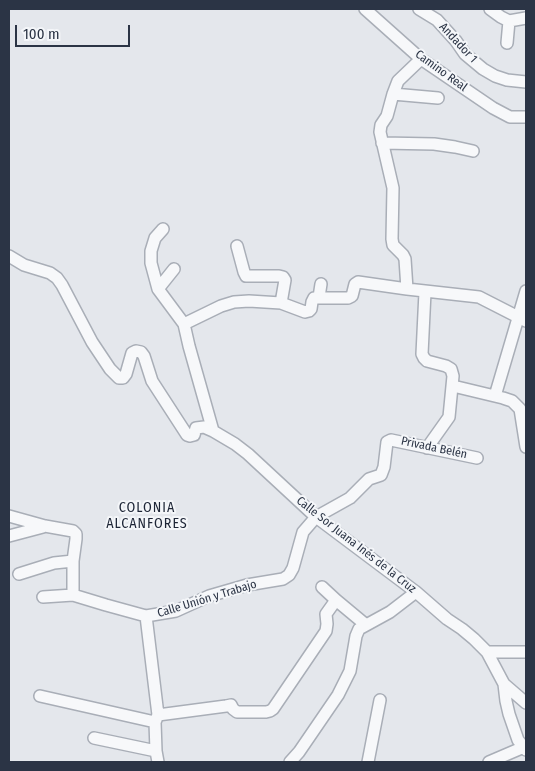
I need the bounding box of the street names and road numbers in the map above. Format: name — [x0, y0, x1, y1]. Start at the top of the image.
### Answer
street label: Andador 1 — [436, 20, 480, 66]
street label: Camino Real — [412, 47, 470, 95]
street label: Privada Belén — [400, 434, 468, 462]
street label: Calle Sor Juana Inés de la Cruz — [293, 494, 419, 596]
street label: Calle Unión y Trabajo — [156, 577, 258, 621]

